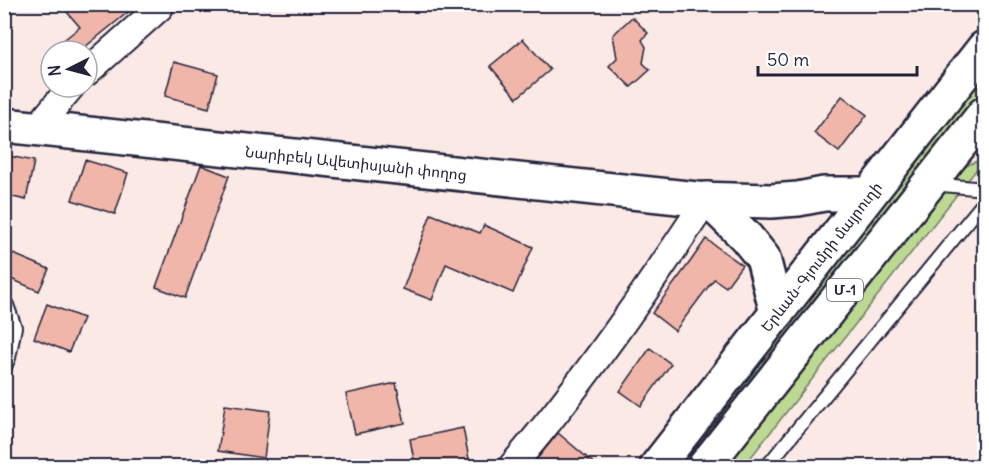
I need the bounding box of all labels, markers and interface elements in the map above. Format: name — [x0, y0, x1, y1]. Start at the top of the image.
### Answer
north arrow — [39, 39, 99, 99]
scale bar — [758, 39, 917, 77]
text: 50 m — [767, 48, 809, 71]
text: N — [44, 64, 65, 77]
street label: Նարիբեկ Ավետիսյանի փողոց — [244, 141, 468, 184]
street label: Երևան-Գյումրի մայրուղի — [756, 178, 885, 335]
road number: Մ-1 — [827, 279, 863, 301]

